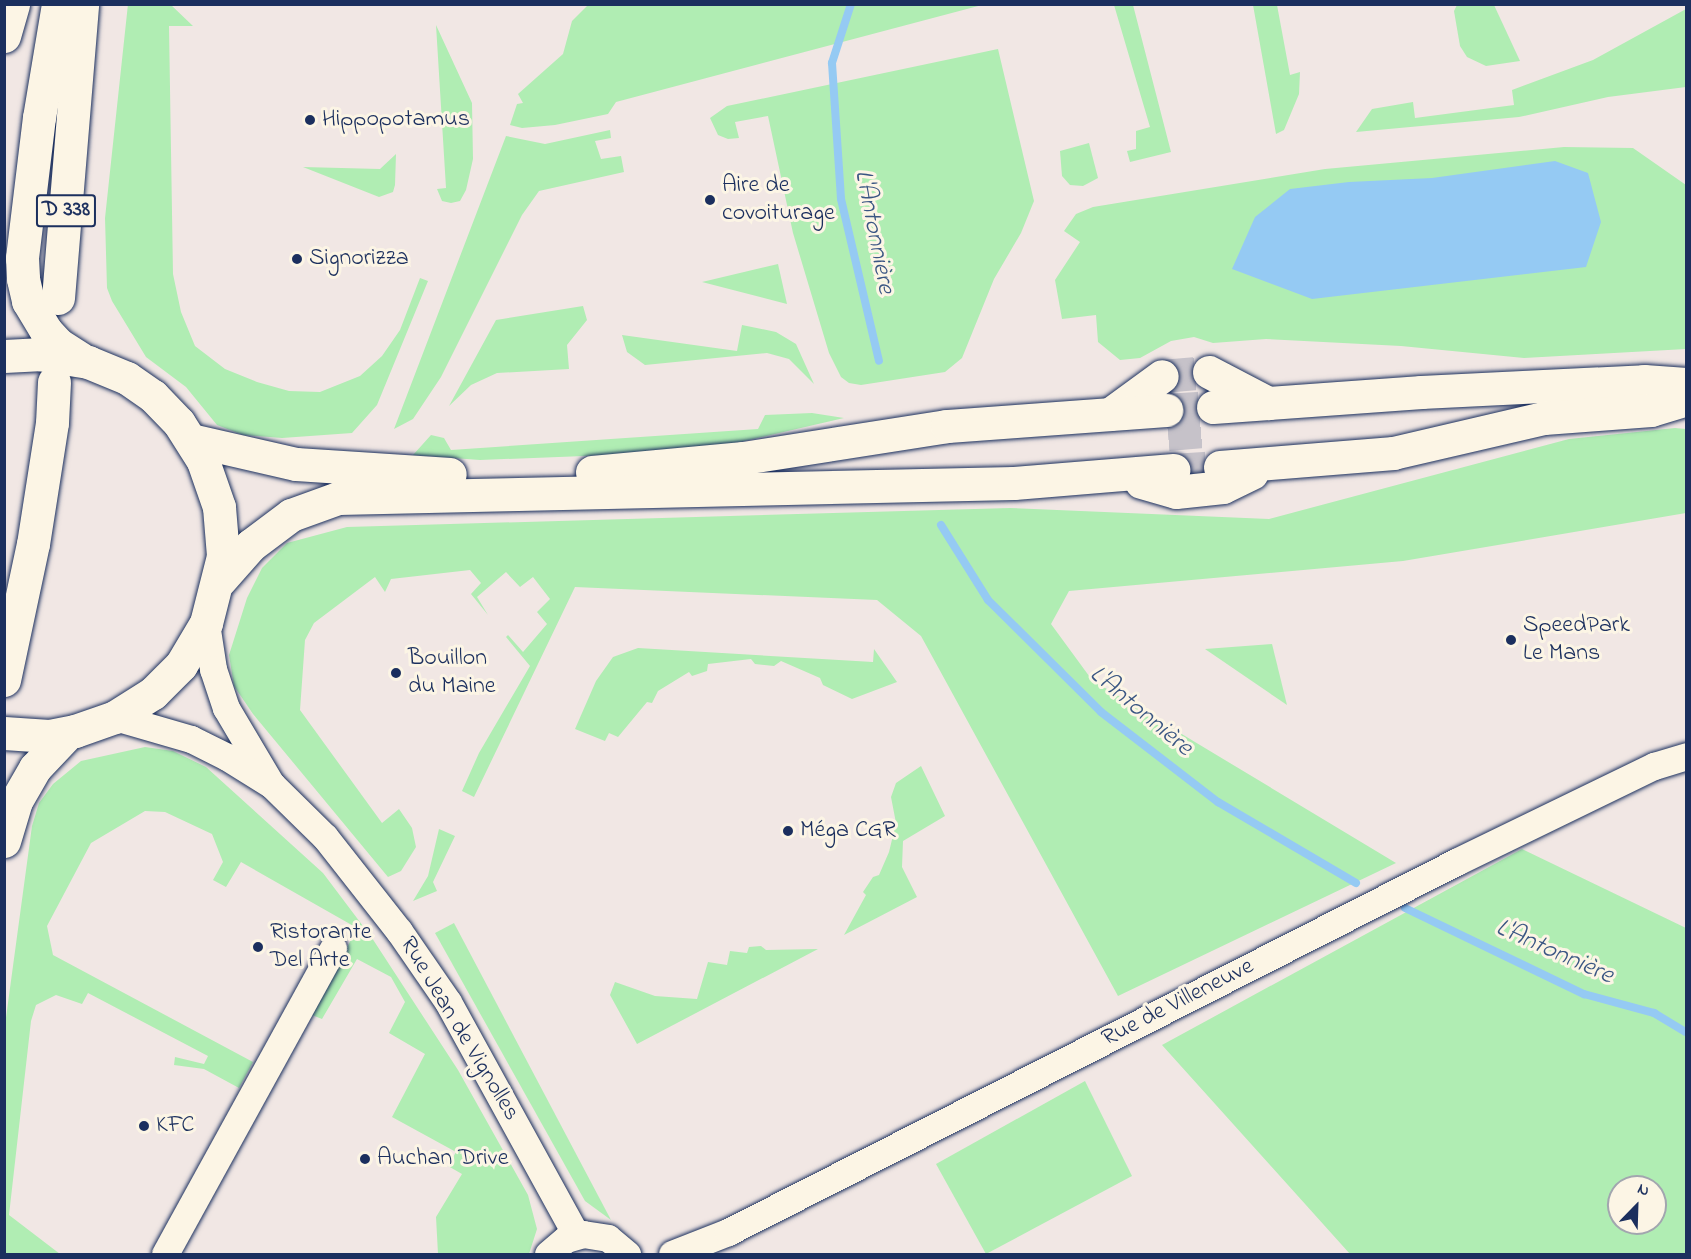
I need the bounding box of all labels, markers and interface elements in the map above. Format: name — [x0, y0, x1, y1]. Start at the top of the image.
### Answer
place label: Hippopotamus — [322, 106, 470, 134]
marker: Hippopotamus — [303, 113, 317, 127]
water label: L'Antonnière — [846, 168, 900, 296]
place label: Aire de covoiturage — [722, 172, 835, 228]
road number: D 338 — [34, 192, 98, 230]
marker: Aire de covoiturage — [703, 193, 717, 207]
place label: Signorizza — [309, 245, 409, 273]
marker: Signorizza — [290, 252, 304, 266]
place label: SpeedPark Le Mans — [1523, 612, 1630, 668]
marker: SpeedPark Le Mans — [1504, 633, 1518, 647]
place label: Bouillon du Maine — [408, 645, 496, 701]
water label: L'Antonnière — [1082, 660, 1198, 764]
marker: Bouillon du Maine — [389, 666, 403, 680]
place label: Méga CGR — [800, 817, 896, 845]
marker: Méga CGR — [781, 824, 795, 838]
water label: L'Antonnière — [1491, 913, 1617, 993]
place label: Ristorante Del Arte — [270, 919, 371, 975]
street label: Rue Jean de Vignolles — [393, 932, 525, 1126]
marker: Ristorante Del Arte — [251, 940, 265, 954]
street label: Rue de Villeneuve — [1097, 952, 1259, 1054]
place label: KFC — [156, 1112, 194, 1140]
marker: KFC — [137, 1119, 151, 1133]
place label: Auchan Drive — [377, 1145, 508, 1173]
marker: Auchan Drive — [358, 1152, 372, 1166]
north arrow — [1607, 1175, 1667, 1235]
text: N — [1634, 1177, 1653, 1203]

